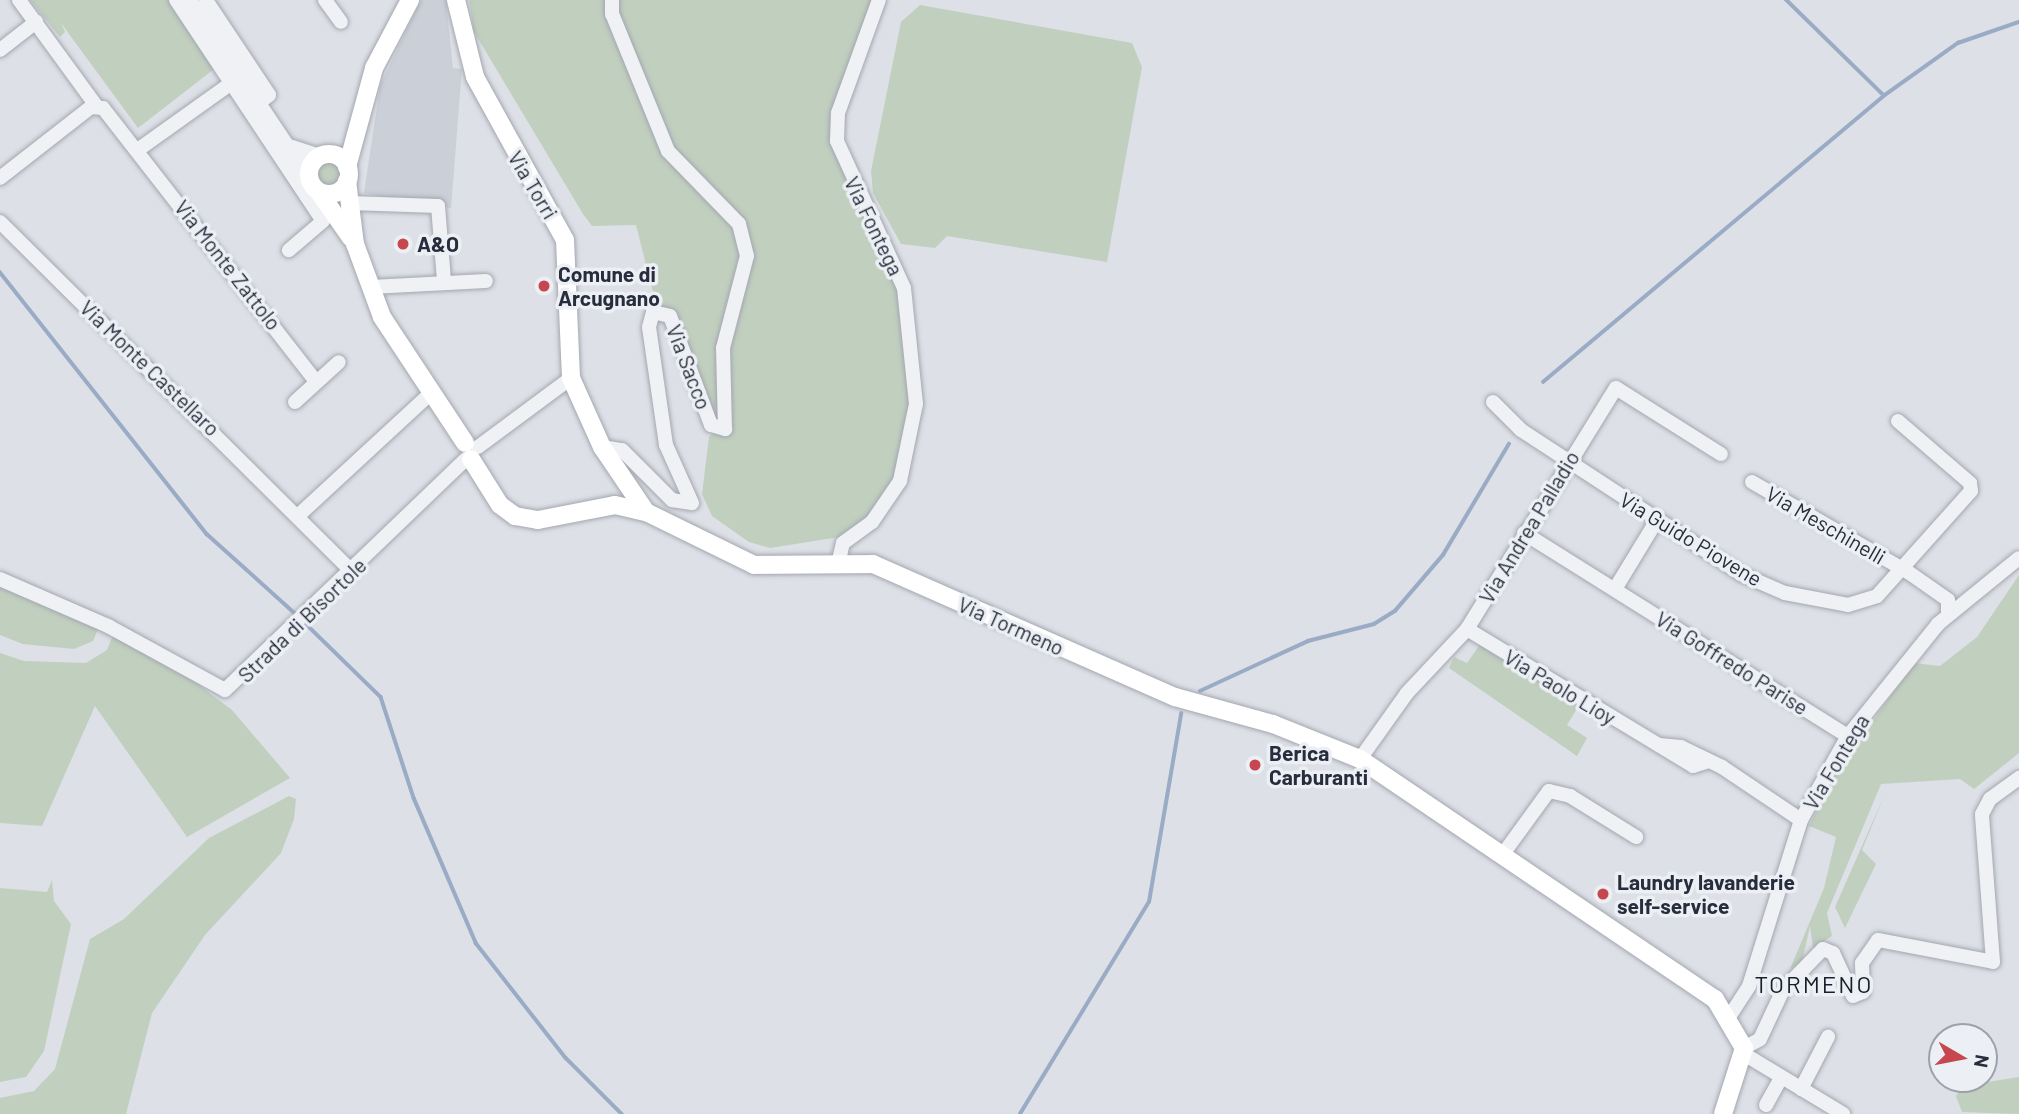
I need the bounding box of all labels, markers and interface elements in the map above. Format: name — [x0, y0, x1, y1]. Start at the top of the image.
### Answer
street label: Via Torri — [503, 146, 563, 224]
street label: Via Fontega — [839, 172, 909, 280]
street label: Via Monte Zattolo — [169, 195, 287, 335]
place label: A&O — [417, 231, 459, 257]
marker: A&O — [395, 236, 411, 252]
place label: Comune di Arcugnano — [558, 261, 660, 311]
marker: Comune di Arcugnano — [536, 278, 552, 294]
street label: Via Monte Castellaro — [75, 295, 225, 441]
street label: Via Sacco — [661, 321, 717, 413]
street label: Via Andrea Palladio — [1474, 446, 1584, 608]
street label: Via Meschinelli — [1762, 481, 1890, 569]
street label: Via Guido Piovene — [1615, 487, 1767, 591]
street label: Strada di Bisortole — [233, 552, 371, 688]
street label: Via Tormeno — [954, 591, 1068, 661]
street label: Via Goffredo Parise — [1651, 606, 1813, 720]
street label: Via Paolo Lioy — [1500, 644, 1620, 730]
street label: Via Fontega — [1798, 710, 1874, 814]
place label: Berica Carburanti — [1269, 740, 1368, 790]
marker: Berica Carburanti — [1247, 757, 1263, 773]
place label: Laundry lavanderie self-service — [1617, 869, 1795, 919]
marker: Laundry lavanderie self-service — [1595, 886, 1611, 902]
district label: TORMENO — [1755, 970, 1873, 998]
north arrow — [1928, 1023, 1998, 1093]
text: N — [1970, 1053, 1995, 1070]

